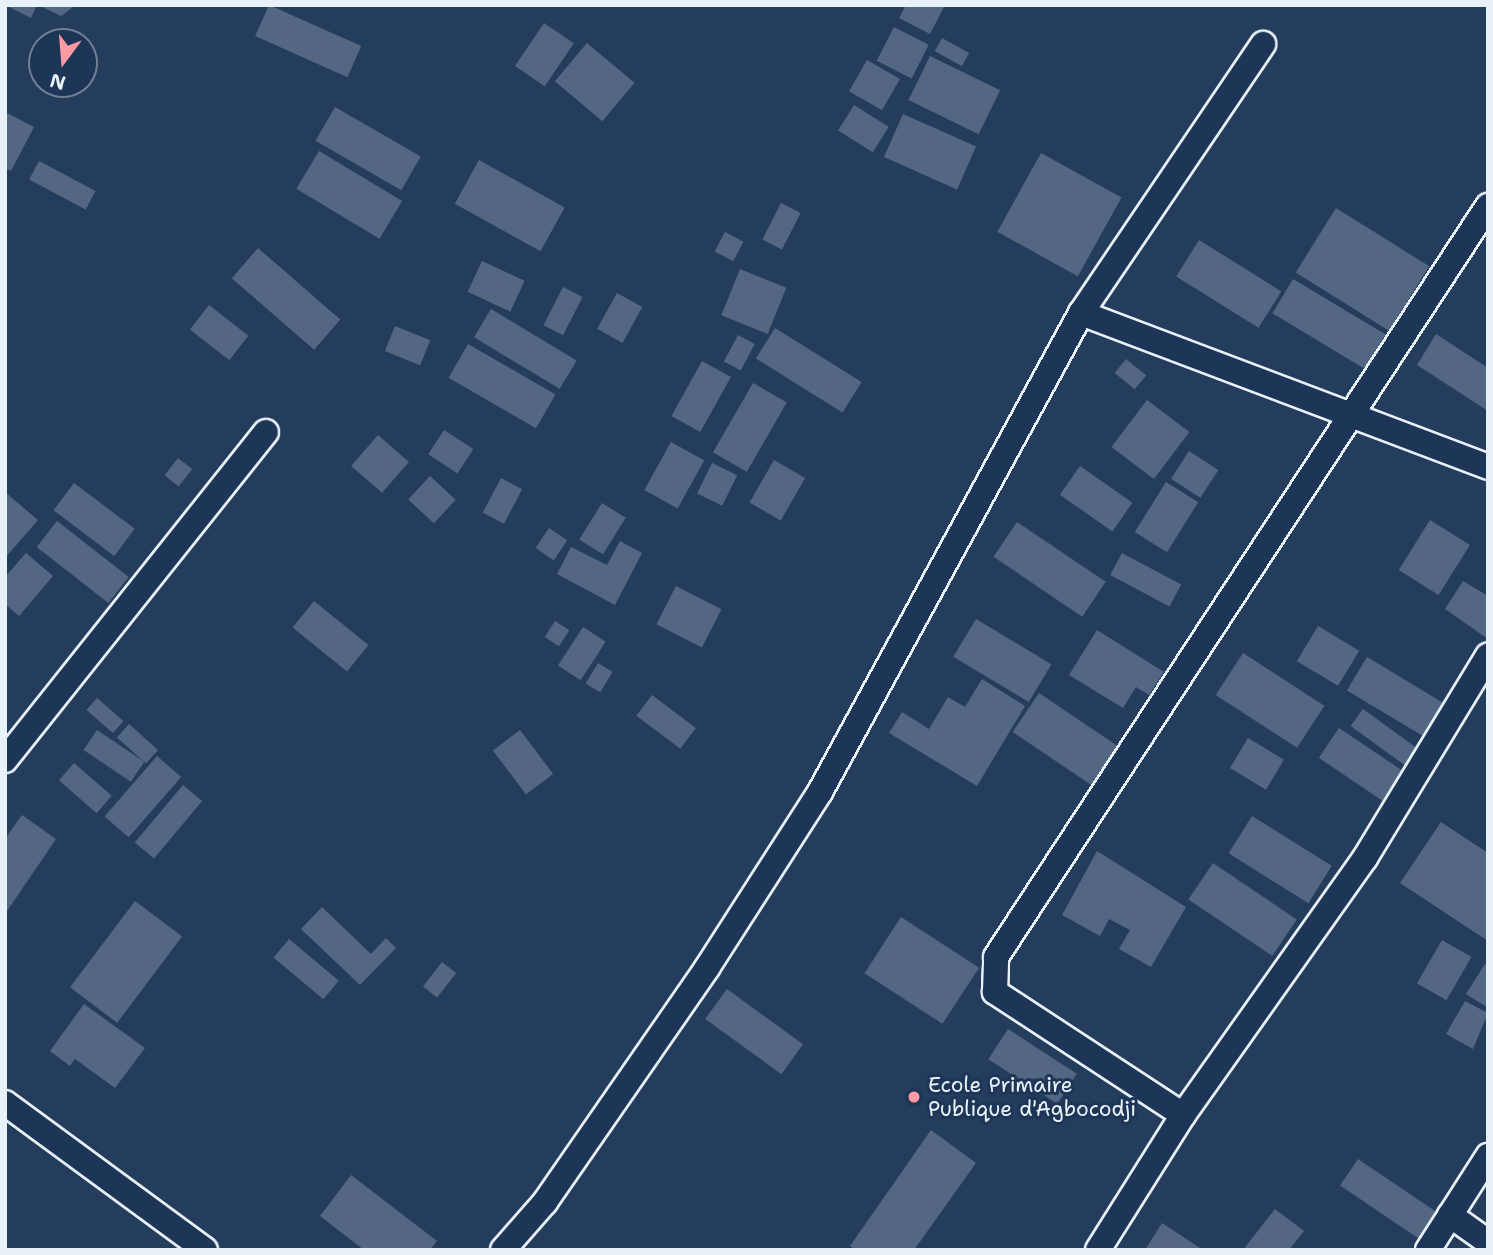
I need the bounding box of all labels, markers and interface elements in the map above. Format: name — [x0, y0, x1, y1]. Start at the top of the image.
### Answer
north arrow — [28, 28, 98, 98]
text: N — [47, 68, 68, 96]
place label: Ecole Primaire Publique d'Agbocodji — [928, 1072, 1136, 1122]
marker: Ecole Primaire Publique d'Agbocodji — [906, 1089, 922, 1105]

